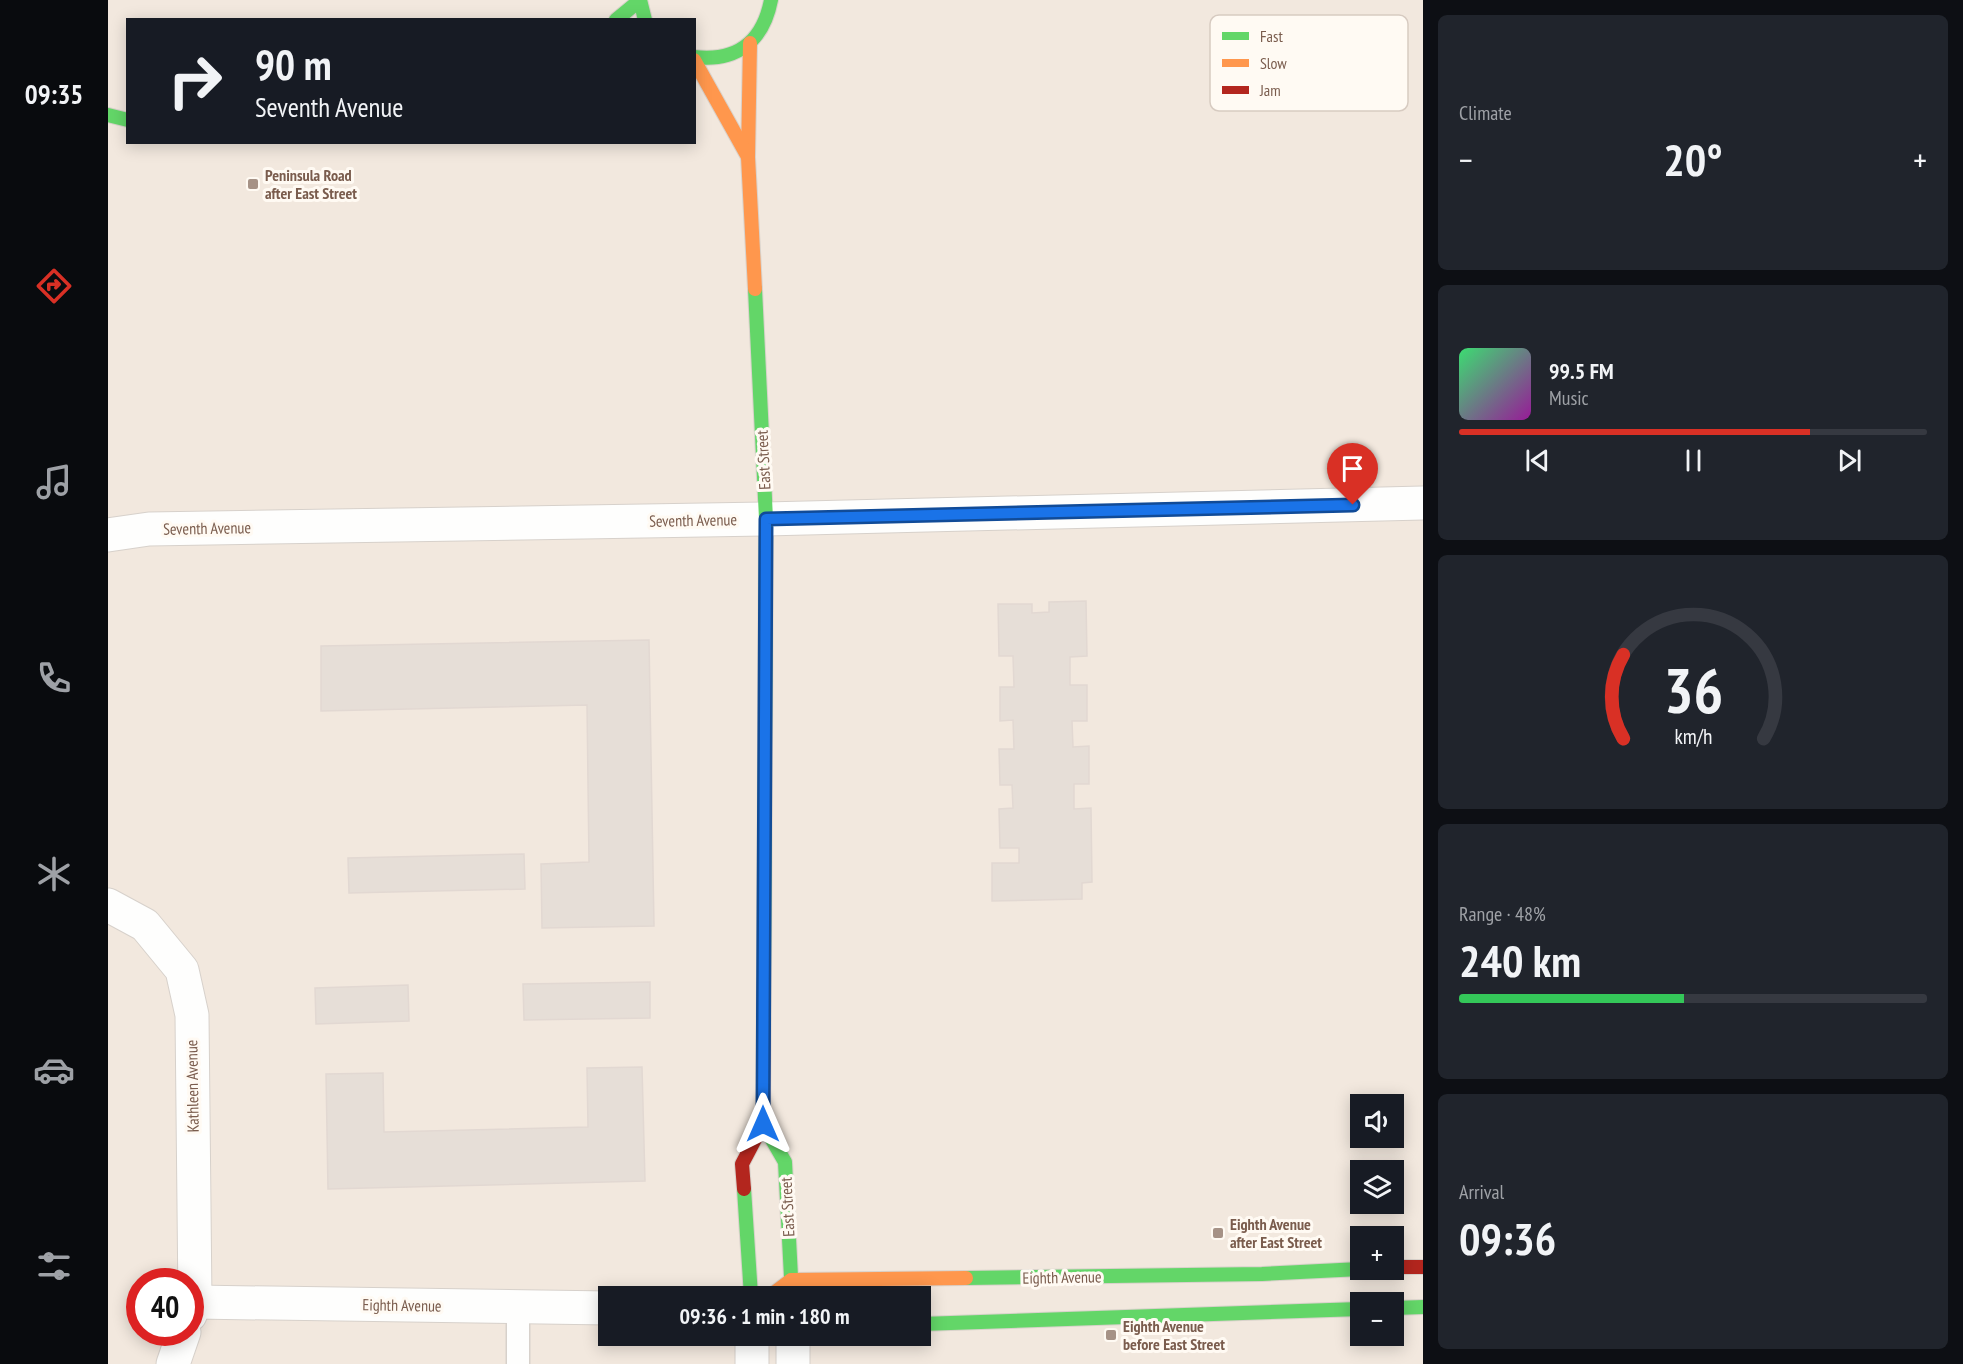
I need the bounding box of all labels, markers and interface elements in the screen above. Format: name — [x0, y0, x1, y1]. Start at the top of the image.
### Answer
legend — [1210, 15, 1408, 111]
text: Fast — [1260, 26, 1283, 46]
text: 90 m — [255, 37, 332, 92]
icon: right — [156, 42, 234, 120]
text: Slow — [1260, 53, 1287, 73]
text: 09:35 — [25, 77, 83, 111]
text: Jam — [1259, 80, 1281, 100]
text: Seventh Avenue — [255, 90, 403, 124]
text: Climate — [1459, 100, 1512, 126]
text: 20° — [1663, 130, 1723, 188]
text: − — [1459, 138, 1473, 181]
text: + — [1913, 138, 1927, 181]
place label: Peninsula Road after East Street — [265, 165, 357, 203]
marker: Peninsula Road after East Street — [246, 177, 260, 191]
icon: directions — [33, 265, 75, 307]
text: 99.5 FM — [1549, 357, 1614, 385]
text: Music — [1549, 385, 1589, 411]
street label: East Street — [751, 429, 775, 490]
pin — [1327, 443, 1378, 505]
icon: previous — [1521, 444, 1554, 477]
icon: pause — [1677, 444, 1710, 477]
icon: next — [1833, 444, 1866, 477]
icon: arrive — [1336, 452, 1369, 485]
icon: music — [33, 461, 75, 503]
street label: Seventh Avenue — [649, 509, 737, 531]
street label: Seventh Avenue — [163, 517, 251, 539]
text: 36 — [1663, 649, 1723, 730]
icon: phone — [33, 657, 75, 699]
text: km/h — [1674, 722, 1712, 750]
icon: climate — [33, 853, 75, 895]
text: Range · 48% — [1459, 901, 1546, 927]
text: 240 km — [1459, 931, 1581, 989]
street label: Kathleen Avenue — [181, 1040, 203, 1132]
icon: car — [33, 1049, 75, 1091]
position arrow — [731, 1092, 795, 1156]
map controls — [1350, 1094, 1404, 1346]
button: sound — [1350, 1094, 1404, 1148]
button: layers — [1350, 1160, 1404, 1214]
street label: East Street — [775, 1176, 799, 1237]
text: Arrival — [1459, 1179, 1504, 1205]
text: 09:36 — [1459, 1209, 1556, 1267]
place label: Eighth Avenue after East Street — [1230, 1214, 1322, 1252]
marker: Eighth Avenue after East Street — [1211, 1226, 1225, 1240]
button: + — [1350, 1226, 1404, 1280]
icon: filters — [33, 1245, 75, 1287]
street label: Eighth Avenue — [1022, 1266, 1102, 1288]
speed limit sign: 40 — [126, 1268, 204, 1346]
button: − — [1350, 1292, 1404, 1346]
street label: Eighth Avenue — [362, 1294, 442, 1316]
text: 09:36 · 1 min · 180 m — [679, 1302, 850, 1330]
place label: Eighth Avenue before East Street — [1123, 1316, 1225, 1354]
marker: Eighth Avenue before East Street — [1104, 1328, 1118, 1342]

